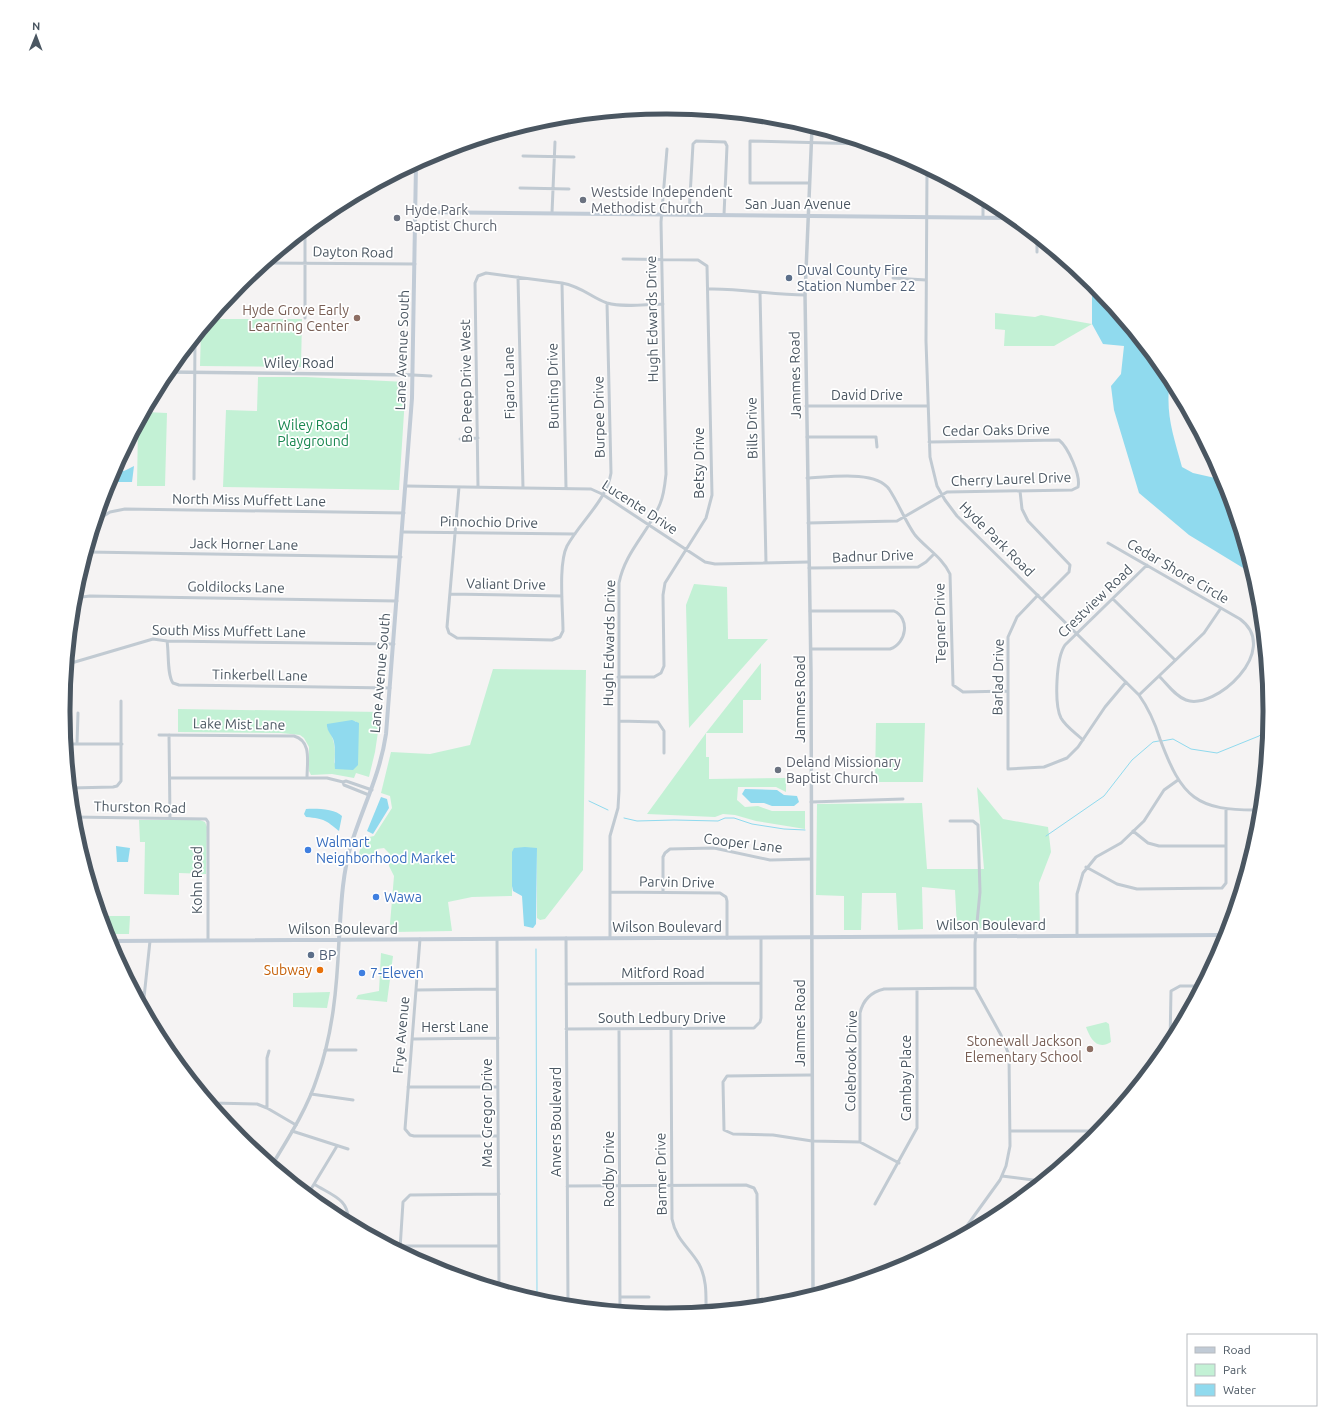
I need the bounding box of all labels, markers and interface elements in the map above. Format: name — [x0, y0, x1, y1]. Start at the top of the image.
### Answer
north arrow — [16, 16, 56, 56]
text: N — [32, 20, 40, 32]
place label: Westside Independent Methodist Church — [591, 184, 733, 216]
marker: Westside Independent Methodist Church — [578, 195, 588, 205]
street label: San Juan Avenue — [745, 196, 851, 212]
place label: Hyde Park Baptist Church — [405, 202, 497, 234]
marker: Hyde Park Baptist Church — [392, 213, 402, 223]
street label: Dayton Road — [312, 243, 394, 261]
street label: Hugh Edwards Drive — [643, 255, 661, 383]
place label: Duval County Fire Station Number 22 — [797, 262, 916, 294]
marker: Duval County Fire Station Number 22 — [784, 273, 794, 283]
street label: Lane Avenue South — [392, 289, 412, 411]
place label: Hyde Grove Early Learning Center — [242, 302, 350, 334]
marker: Hyde Grove Early Learning Center — [352, 313, 362, 323]
street label: Bo Peep Drive West — [457, 319, 475, 443]
street label: Jammes Road — [786, 331, 804, 419]
street label: Bunting Drive — [544, 343, 562, 429]
street label: Figaro Lane — [500, 346, 518, 420]
street label: Wiley Road — [264, 355, 334, 371]
street label: Burpee Drive — [590, 376, 608, 458]
street label: David Drive — [831, 387, 903, 403]
street label: Bills Drive — [743, 397, 761, 459]
park label: Wiley Road Playground — [277, 417, 349, 449]
street label: Cedar Oaks Drive — [942, 421, 1050, 439]
street label: Betsy Drive — [691, 427, 707, 499]
street label: Cherry Laurel Drive — [951, 469, 1071, 489]
street label: Lucente Drive — [599, 477, 681, 537]
street label: North Miss Muffett Lane — [172, 491, 326, 509]
street label: Hyde Park Road — [956, 498, 1038, 580]
street label: Pinnochio Drive — [440, 513, 538, 531]
street label: Jack Horner Lane — [190, 535, 298, 553]
street label: Cedar Shore Circle — [1124, 535, 1232, 607]
street label: Badnur Drive — [832, 547, 914, 565]
street label: Crestview Road — [1054, 561, 1136, 641]
street label: Valiant Drive — [466, 575, 546, 593]
street label: Goldilocks Lane — [187, 578, 285, 596]
street label: Hugh Edwards Drive — [600, 579, 618, 707]
street label: Tegner Drive — [931, 583, 949, 663]
street label: Lane Avenue South — [367, 612, 393, 734]
street label: South Miss Muffett Lane — [152, 622, 306, 640]
street label: Barlad Drive — [989, 638, 1007, 716]
street label: Jammes Road — [792, 655, 808, 743]
street label: Tinkerbell Lane — [212, 666, 308, 684]
street label: Lake Mist Lane — [193, 715, 285, 733]
place label: Deland Missionary Baptist Church — [786, 754, 901, 786]
marker: Deland Missionary Baptist Church — [773, 765, 783, 775]
street label: Thurston Road — [94, 798, 186, 816]
street label: Cooper Lane — [703, 830, 783, 856]
place label: Walmart Neighborhood Market — [316, 834, 456, 866]
marker: Walmart Neighborhood Market — [303, 845, 313, 855]
street label: Kohn Road — [189, 846, 205, 914]
street label: Parvin Drive — [639, 873, 715, 891]
place label: Wawa — [384, 889, 422, 905]
marker: Wawa — [371, 892, 381, 902]
street label: Wilson Boulevard — [936, 917, 1046, 933]
street label: Wilson Boulevard — [612, 919, 722, 935]
street label: Wilson Boulevard — [288, 921, 398, 937]
place label: BP — [319, 947, 336, 963]
marker: BP — [306, 950, 316, 960]
place label: Subway — [264, 962, 312, 978]
marker: Subway — [315, 965, 325, 975]
place label: 7-Eleven — [370, 965, 424, 981]
street label: Mitford Road — [621, 965, 705, 981]
marker: 7-Eleven — [357, 968, 367, 978]
street label: Jammes Road — [792, 979, 808, 1067]
street label: Frye Avenue — [390, 996, 412, 1074]
street label: South Ledbury Drive — [598, 1010, 726, 1026]
street label: Colebrook Drive — [842, 1010, 860, 1112]
street label: Herst Lane — [421, 1019, 489, 1035]
place label: Stonewall Jackson Elementary School — [965, 1033, 1082, 1065]
street label: Cambay Place — [898, 1035, 914, 1121]
marker: Stonewall Jackson Elementary School — [1085, 1044, 1095, 1054]
street label: Mac Gregor Drive — [479, 1058, 495, 1168]
street label: Anvers Boulevard — [548, 1067, 564, 1177]
street label: Rodby Drive — [601, 1131, 617, 1207]
street label: Barmer Drive — [652, 1132, 670, 1216]
legend — [1187, 1334, 1317, 1406]
text: Road — [1223, 1343, 1251, 1356]
text: Park — [1223, 1363, 1247, 1376]
text: Water — [1223, 1383, 1256, 1396]

